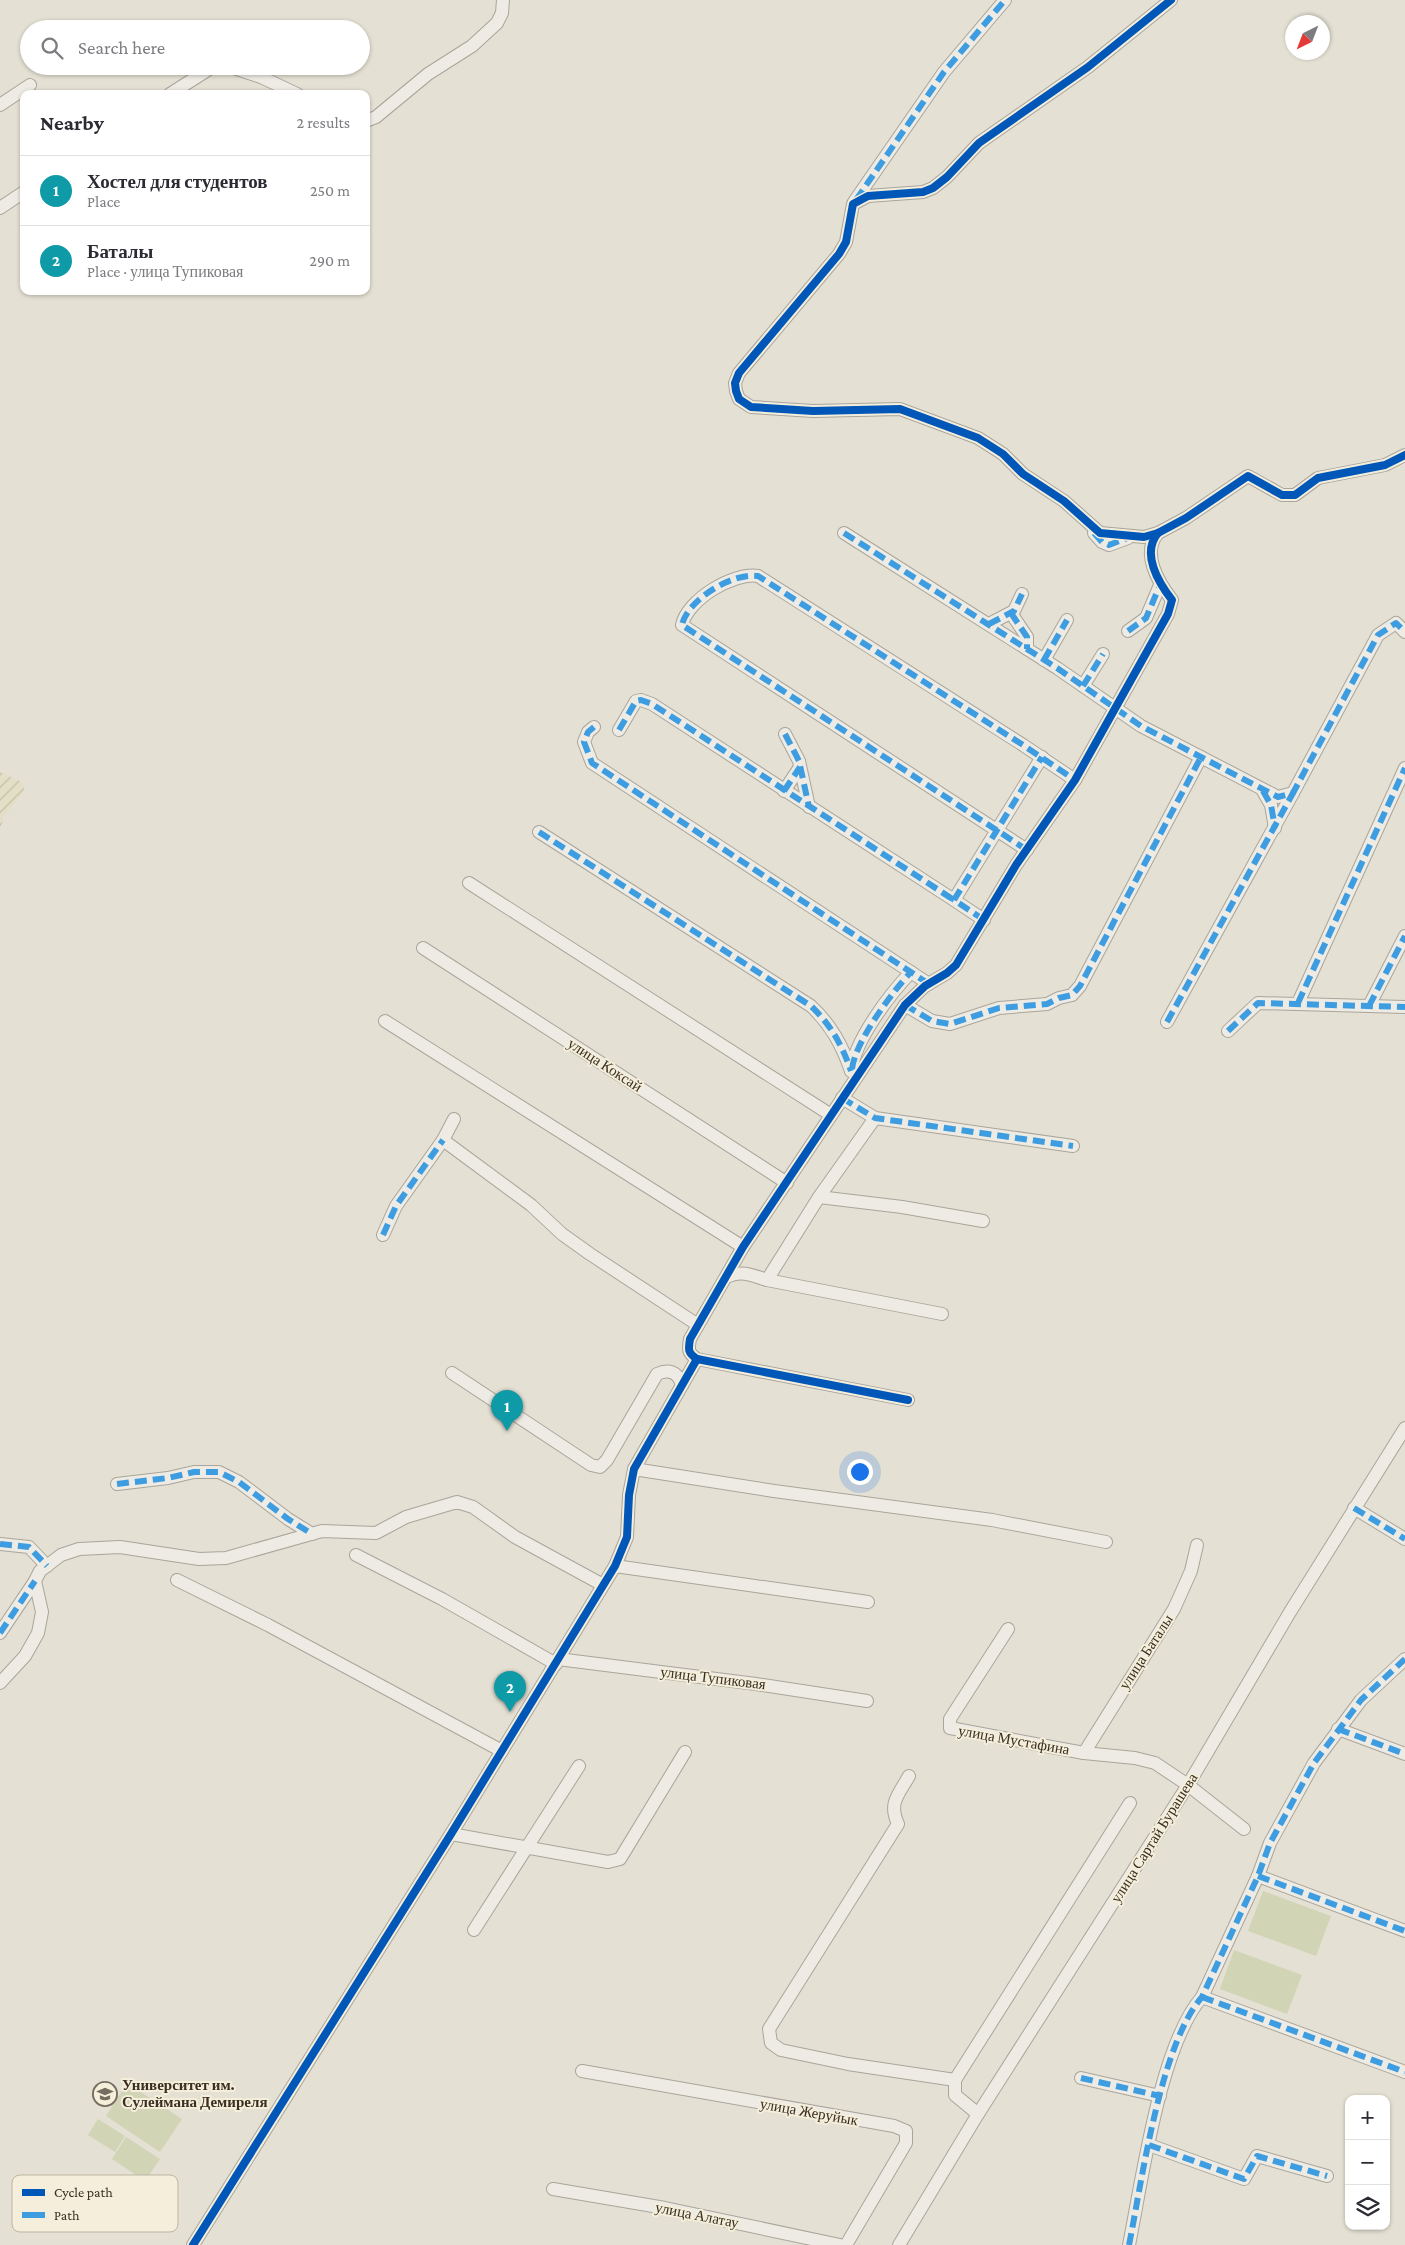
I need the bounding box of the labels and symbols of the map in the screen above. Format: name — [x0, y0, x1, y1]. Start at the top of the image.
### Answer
north arrow — [1285, 15, 1330, 60]
street label: улица Коксай — [565, 1035, 645, 1095]
pin: 1 — [491, 1390, 523, 1431]
your location — [847, 1459, 873, 1485]
street label: улица Баталы — [1116, 1612, 1176, 1692]
street label: улица Тупиковая — [659, 1664, 767, 1692]
pin: 2 — [494, 1671, 526, 1712]
street label: улица Мустафина — [957, 1722, 1071, 1758]
street label: улица Сартай Бурашева — [1108, 1770, 1201, 1906]
place label: Университет им. Сулеймана Демиреля — [122, 2077, 268, 2110]
school or university icon: Университет им. Сулеймана Демиреля — [92, 2081, 118, 2107]
street label: улица Жеруйык — [759, 2095, 860, 2129]
legend — [12, 2175, 178, 2232]
text: Cycle path — [54, 2184, 113, 2200]
street label: улица Алатау — [654, 2199, 741, 2231]
text: Path — [54, 2207, 80, 2223]

